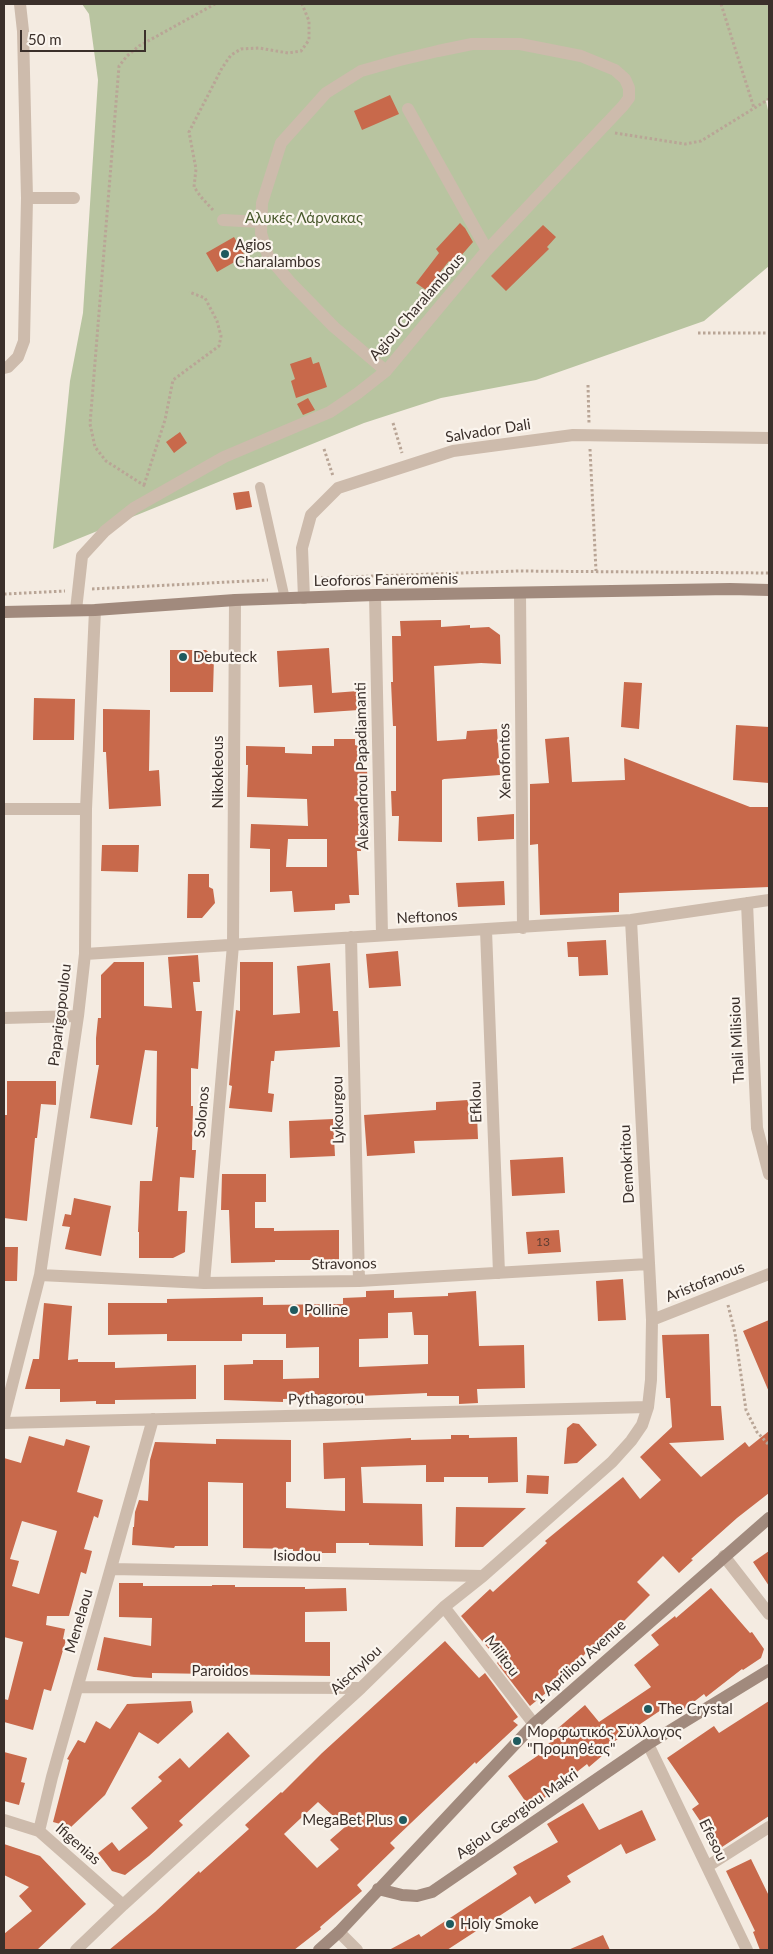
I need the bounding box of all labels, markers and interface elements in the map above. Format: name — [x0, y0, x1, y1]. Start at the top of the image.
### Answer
scale bar — [22, 20, 149, 52]
text: 50 m — [28, 30, 62, 48]
park label: Αλυκές Λάρνακας — [245, 209, 363, 227]
place label: Agios Charalambos — [235, 236, 320, 271]
marker: Agios Charalambos — [219, 248, 231, 260]
street label: Agiou Charalambous — [366, 250, 468, 364]
street label: Salvador Dali — [444, 415, 532, 447]
street label: Leoforos Faneromenis — [314, 570, 458, 590]
place label: Debuteck — [193, 648, 257, 666]
marker: Debuteck — [177, 651, 189, 663]
street label: Alexandrou Papadiamanti — [352, 682, 372, 850]
street label: Xenofontos — [495, 723, 515, 799]
street label: Nikokleous — [209, 735, 227, 809]
street label: Neftonos — [396, 906, 458, 928]
street label: Paparigopoulou — [45, 963, 75, 1067]
street label: Thali Milisiou — [726, 996, 748, 1084]
street label: Lykourgou — [328, 1076, 348, 1144]
street label: Efklou — [466, 1081, 486, 1123]
street label: Solonos — [191, 1085, 213, 1139]
street label: Demokritou — [616, 1124, 638, 1204]
house number: 13 — [536, 1235, 550, 1249]
street label: Stravonos — [311, 1254, 377, 1274]
street label: Aristofanous — [663, 1258, 747, 1306]
place label: Polline — [304, 1301, 348, 1319]
marker: Polline — [288, 1304, 300, 1316]
street label: Pythagorou — [288, 1389, 364, 1409]
street label: Isiodou — [273, 1547, 321, 1565]
street label: Menelaou — [61, 1587, 97, 1655]
street label: 1 Apriliou Avenue — [530, 1616, 630, 1708]
street label: Militou — [481, 1632, 523, 1680]
street label: Aischylou — [327, 1642, 385, 1698]
street label: Paroidos — [192, 1662, 248, 1680]
place label: The Crystal — [658, 1700, 733, 1718]
marker: The Crystal — [642, 1703, 654, 1715]
place label: Μορφωτικός Σύλλογος "Προμηθέας" — [527, 1723, 682, 1758]
marker: Μορφωτικός Σύλλογος "Προμηθέας" — [511, 1735, 523, 1747]
street label: Agiou Georgiou Makri — [453, 1765, 581, 1863]
place label: MegaBet Plus — [302, 1811, 393, 1829]
marker: MegaBet Plus — [397, 1814, 409, 1826]
street label: Efesou — [695, 1816, 731, 1864]
street label: Ifigenias — [52, 1819, 104, 1869]
place label: Holy Smoke — [460, 1915, 539, 1933]
marker: Holy Smoke — [444, 1918, 456, 1930]

